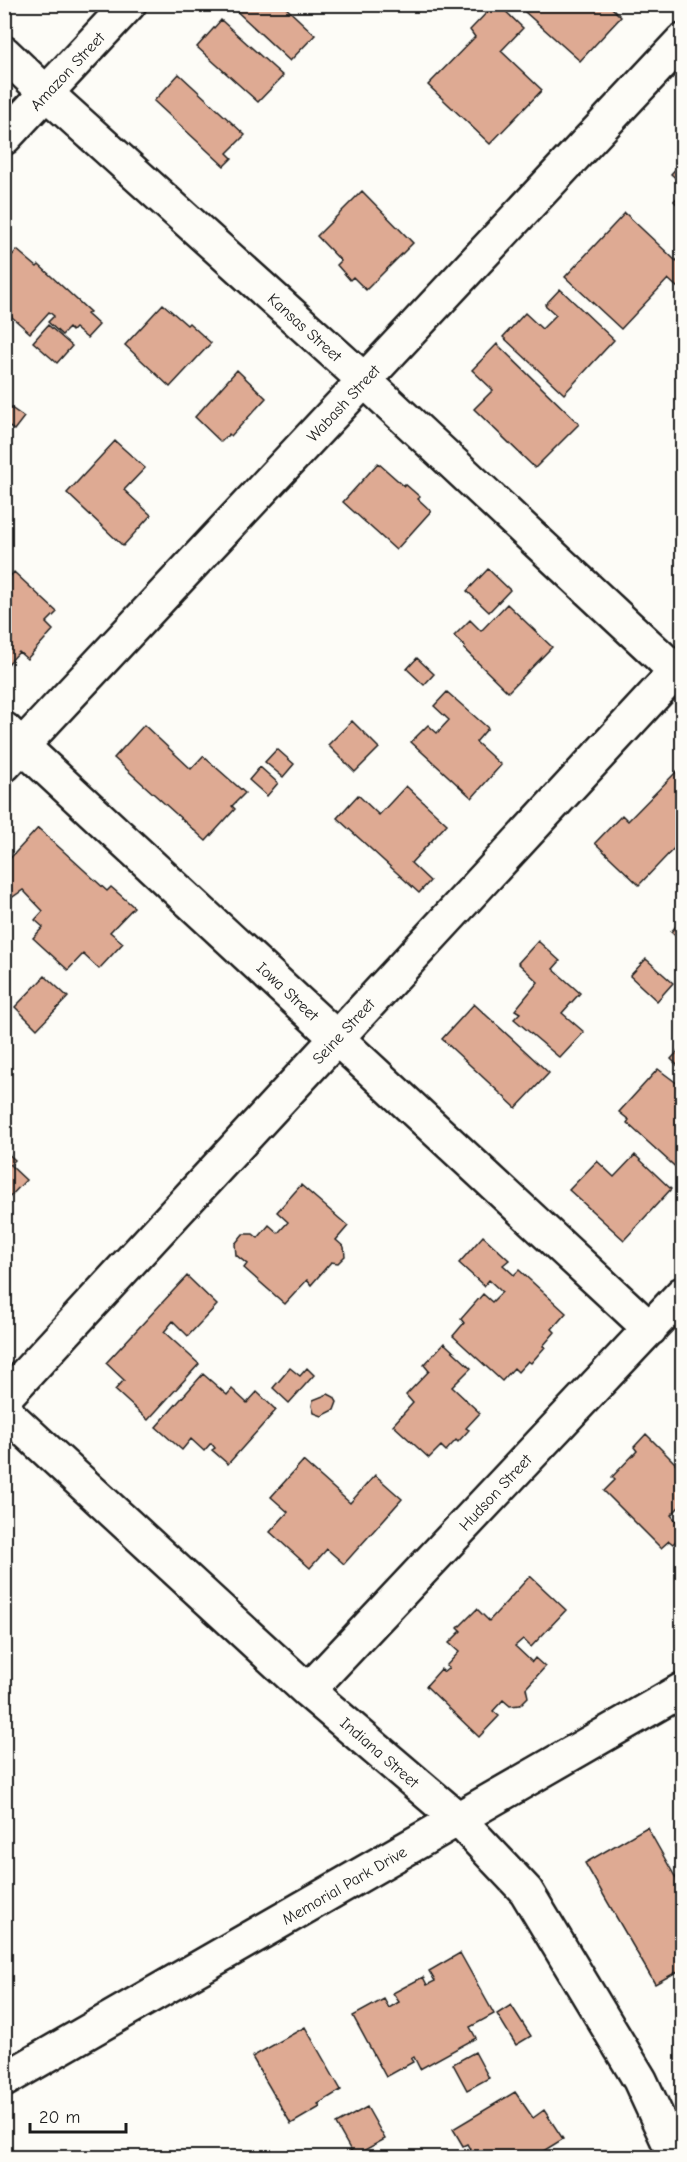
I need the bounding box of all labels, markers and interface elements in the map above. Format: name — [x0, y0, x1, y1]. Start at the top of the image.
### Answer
street label: Amazon Street — [27, 29, 109, 114]
street label: Kansas Street — [264, 290, 345, 366]
street label: Wabash Street — [304, 361, 384, 446]
street label: Iowa Street — [253, 959, 322, 1025]
street label: Seine Street — [309, 995, 379, 1068]
street label: Hudson Street — [456, 1451, 536, 1534]
street label: Indiana Street — [336, 1714, 423, 1792]
street label: Memorial Park Drive — [279, 1843, 410, 1929]
scale bar — [30, 2096, 126, 2134]
text: 20 m — [39, 2107, 80, 2128]

